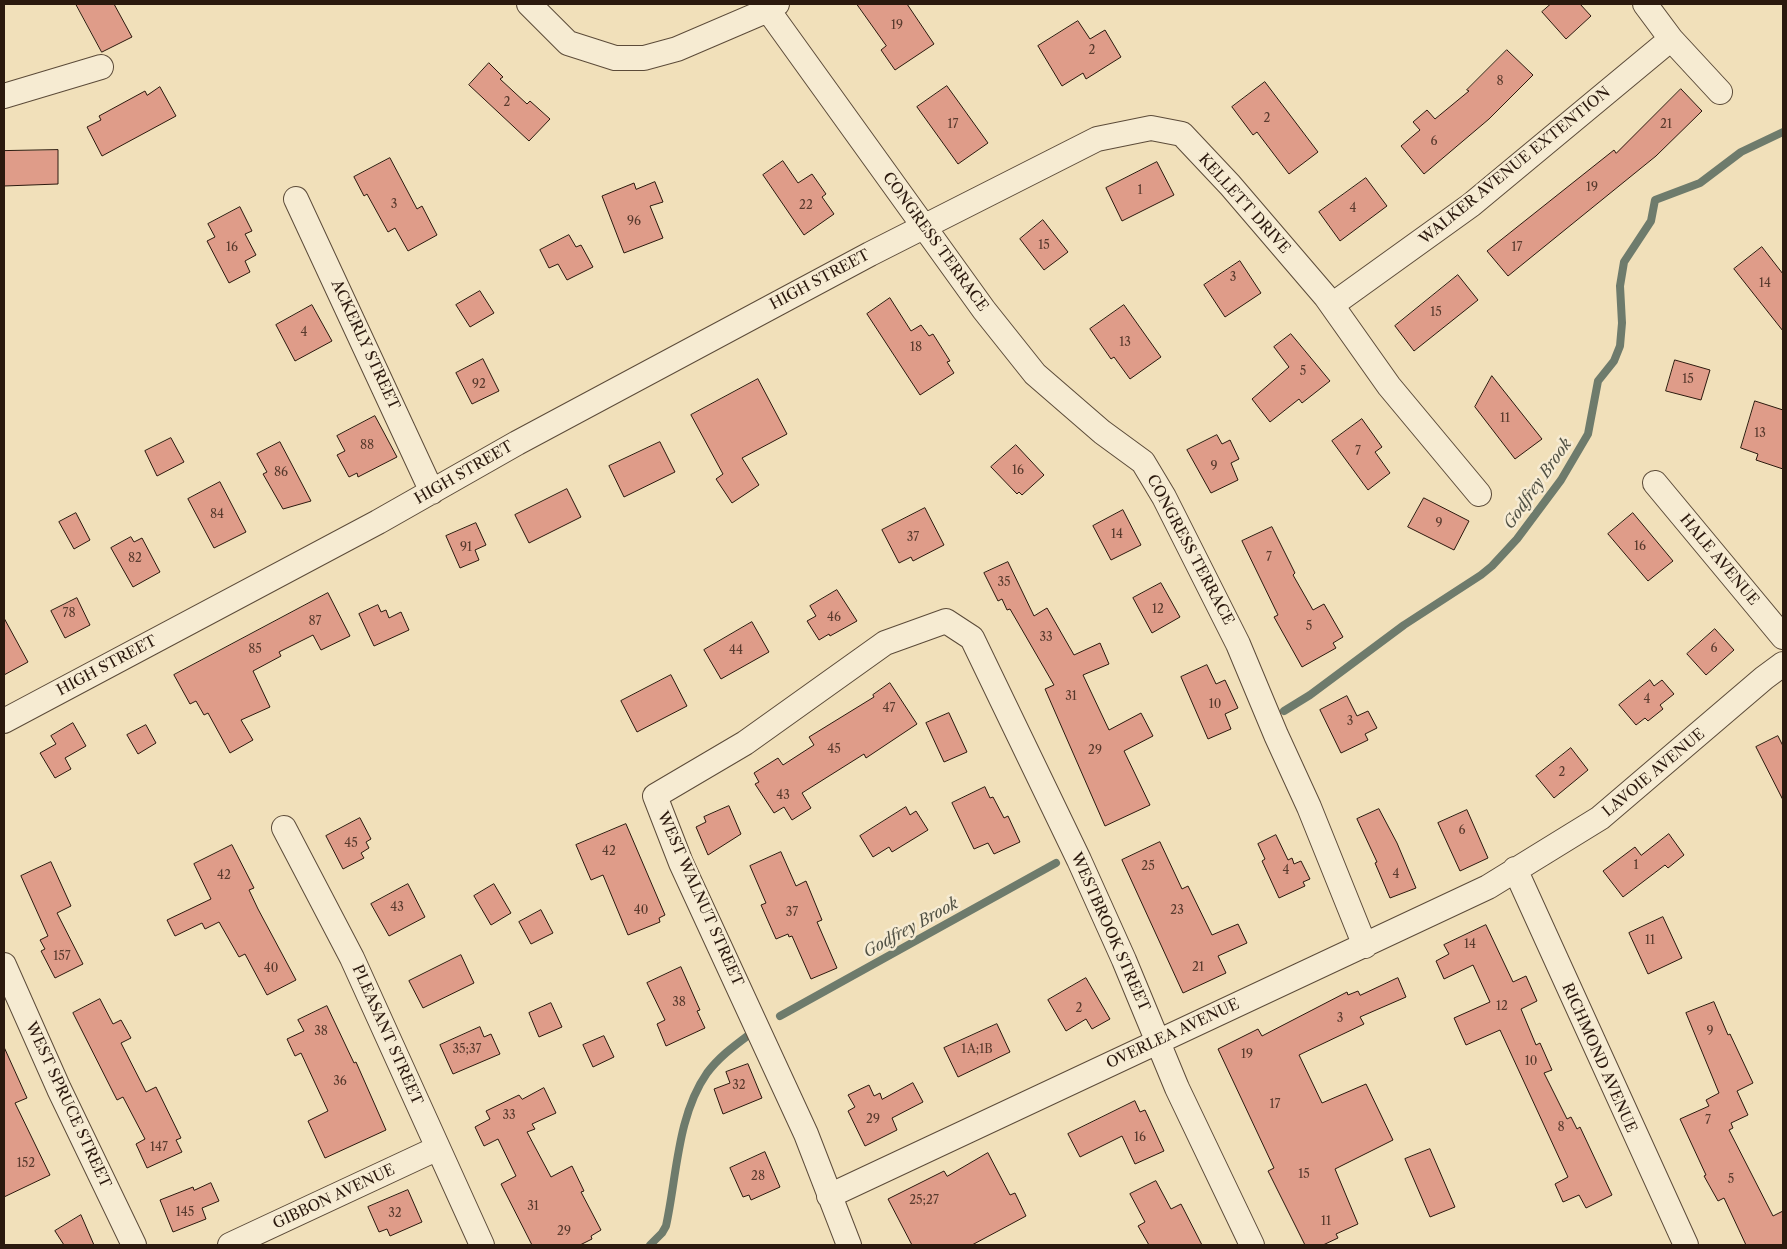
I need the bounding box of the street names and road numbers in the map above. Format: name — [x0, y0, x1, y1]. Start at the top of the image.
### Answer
street label: WALKER AVENUE EXTENTION — [1416, 83, 1614, 249]
street label: KELLETT DRIVE — [1194, 150, 1294, 258]
street label: CONGRESS TERRACE — [878, 169, 992, 315]
street label: HIGH STREET — [767, 246, 873, 314]
street label: ACKERLY STREET — [327, 277, 403, 413]
street label: HIGH STREET — [412, 438, 516, 508]
street label: CONGRESS TERRACE — [1143, 472, 1237, 628]
street label: HALE AVENUE — [1676, 511, 1762, 609]
street label: HIGH STREET — [54, 632, 160, 700]
street label: LAVOIE AVENUE — [1599, 725, 1709, 821]
street label: WEST WALNUT STREET — [653, 809, 747, 989]
street label: WESTBROOK STREET — [1067, 850, 1153, 1014]
street label: PLEASANT STREET — [348, 962, 426, 1108]
street label: RICHMOND AVENUE — [1558, 980, 1640, 1136]
street label: OVERLEA AVENUE — [1104, 995, 1242, 1073]
street label: WEST SPRUCE STREET — [22, 1019, 114, 1191]
street label: GIBBON AVENUE — [270, 1161, 398, 1233]

